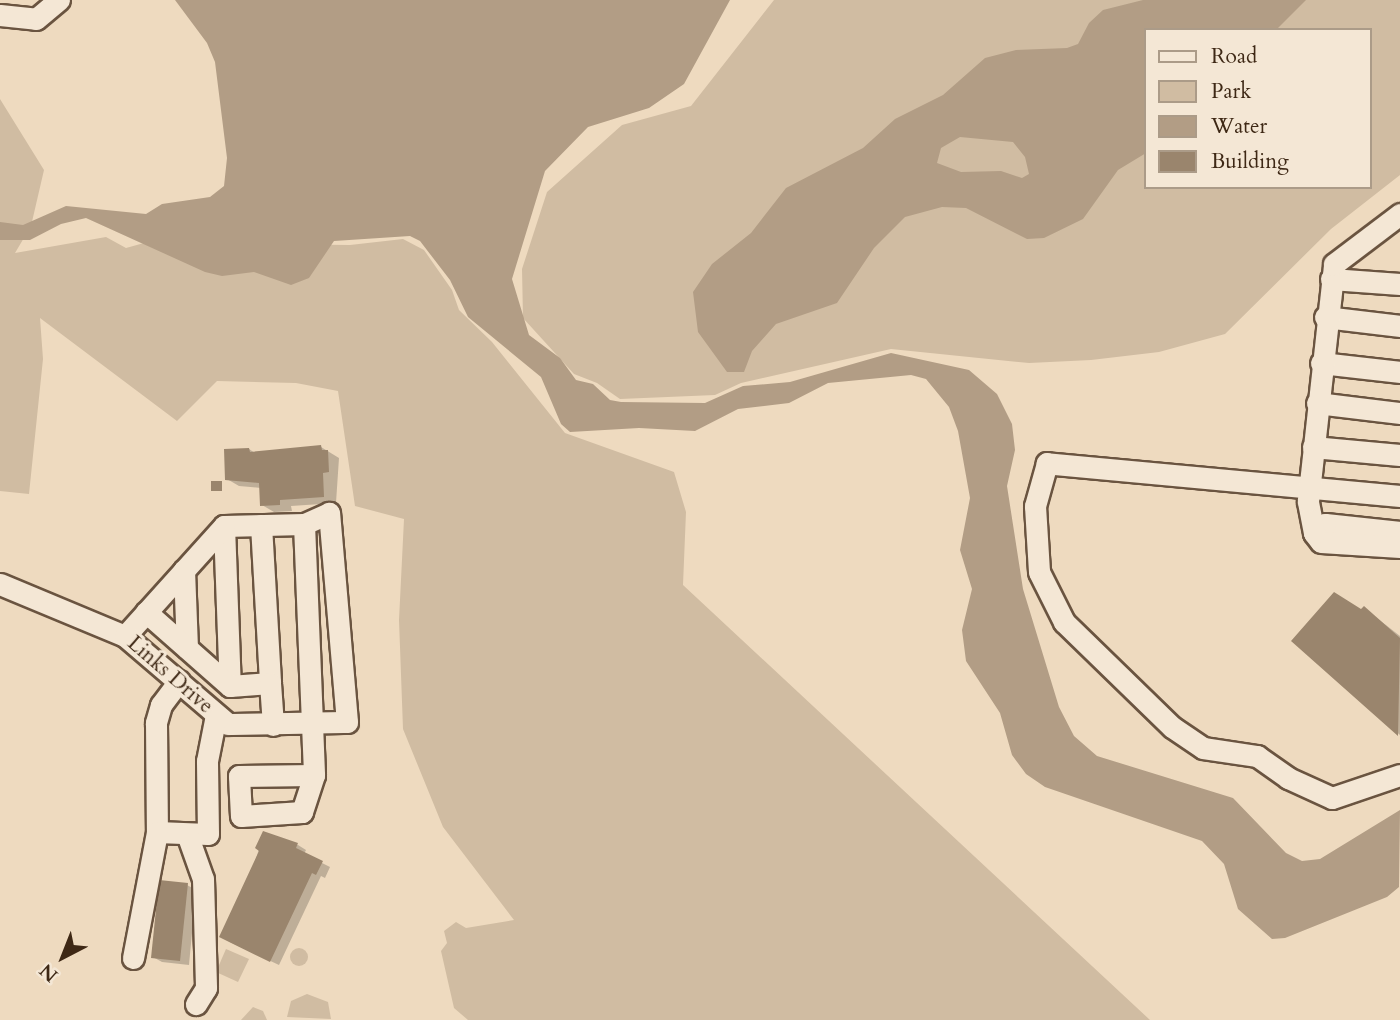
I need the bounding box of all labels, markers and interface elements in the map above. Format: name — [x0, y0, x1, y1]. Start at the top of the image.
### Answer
legend — [1144, 28, 1372, 189]
text: Road — [1211, 42, 1257, 71]
text: Park — [1211, 77, 1251, 106]
text: Water — [1211, 112, 1267, 141]
text: Building — [1211, 147, 1289, 176]
street label: Links Drive — [122, 631, 218, 719]
north arrow — [28, 922, 98, 992]
text: N — [34, 957, 64, 988]

